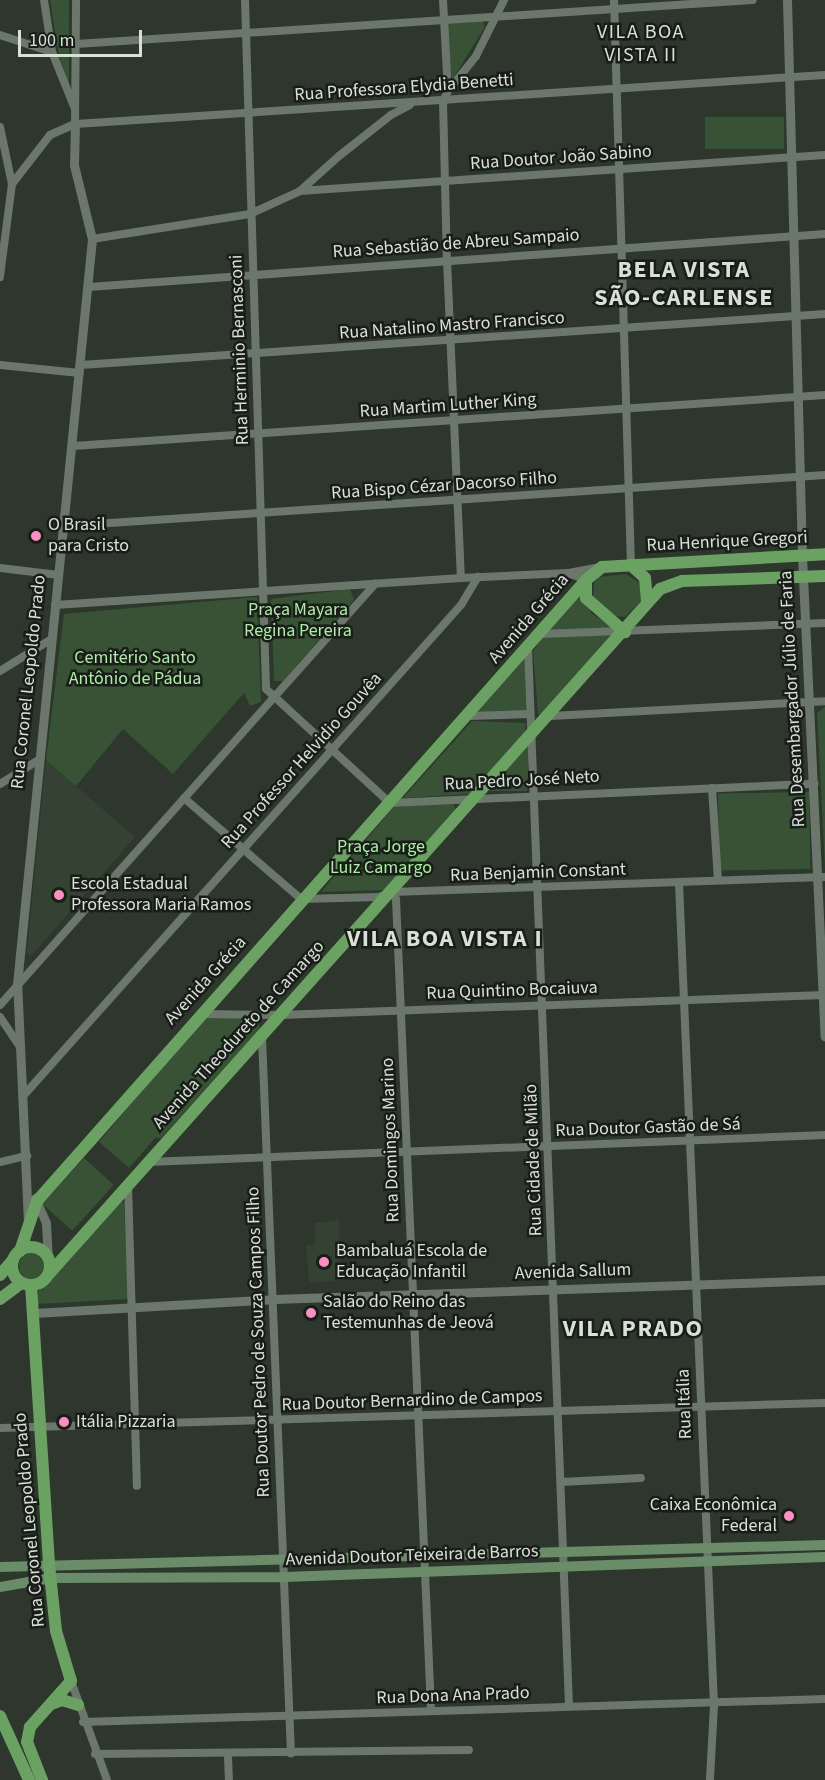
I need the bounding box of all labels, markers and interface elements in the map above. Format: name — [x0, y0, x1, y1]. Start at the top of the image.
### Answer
scale bar — [21, 18, 146, 56]
district label: VILA BOA VISTA II — [597, 20, 685, 67]
text: 100 m — [29, 28, 74, 53]
street label: Rua Professora Elydia Benetti — [294, 70, 514, 106]
street label: Rua Doutor João Sabino — [469, 141, 653, 175]
street label: Rua Sebastião de Abreu Sampaio — [332, 225, 580, 263]
street label: Rua Herminio Bernasconi — [226, 254, 254, 446]
district label: BELA VISTA SÃO-CARLENSE — [594, 256, 774, 312]
street label: Rua Natalino Mastro Francisco — [338, 307, 566, 345]
street label: Rua Martim Luther King — [359, 389, 537, 423]
street label: Rua Bispo Cézar Dacorso Filho — [330, 467, 558, 505]
place label: O Brasil para Cristo — [48, 515, 129, 558]
street label: Rua Henrique Gregori — [646, 527, 808, 557]
marker: O Brasil para Cristo — [29, 529, 43, 543]
street label: Avenida Grécia — [484, 570, 574, 668]
street label: Rua Desembargador Júlio de Faria — [775, 570, 811, 828]
street label: Rua Coronel Leopoldo Prado — [7, 574, 51, 790]
park label: Praça Mayara Regina Pereira — [244, 600, 352, 642]
park label: Cemitério Santo Antônio de Pádua — [69, 648, 201, 690]
street label: Rua Professor Helvidio Gouvêa — [217, 668, 387, 854]
street label: Rua Pedro José Neto — [444, 766, 600, 796]
park label: Praça Jorge Luiz Camargo — [330, 837, 432, 880]
street label: Rua Benjamin Constant — [450, 859, 626, 887]
place label: Escola Estadual Professora Maria Ramos — [71, 874, 251, 916]
marker: Escola Estadual Professora Maria Ramos — [52, 888, 66, 902]
district label: VILA BOA VISTA I — [347, 925, 543, 953]
street label: Avenida Grécia — [161, 932, 251, 1030]
street label: Avenida Theodureto de Camargo — [149, 936, 329, 1134]
street label: Rua Quintino Bocaiuva — [426, 977, 598, 1005]
street label: Rua Domingos Marino — [377, 1057, 405, 1223]
street label: Rua Cidade de Milão — [521, 1083, 547, 1237]
street label: Rua Doutor Gastão de Sá — [555, 1114, 741, 1142]
street label: Rua Doutor Pedro de Souza Campos Filho — [243, 1186, 275, 1498]
place label: Bambaluá Escola de Educação Infantil — [336, 1241, 487, 1284]
marker: Bambaluá Escola de Educação Infantil — [317, 1255, 331, 1269]
street label: Avenida Sallum — [514, 1259, 632, 1285]
place label: Salão do Reino das Testemunhas de Jeová — [323, 1292, 494, 1334]
marker: Salão do Reino das Testemunhas de Jeová — [304, 1306, 318, 1320]
district label: VILA PRADO — [563, 1315, 703, 1343]
street label: Rua Itália — [673, 1368, 697, 1440]
street label: Rua Doutor Bernardino de Campos — [281, 1386, 543, 1416]
place label: Itália Pizzaria — [76, 1411, 176, 1433]
street label: Rua Coronel Leopoldo Prado — [10, 1412, 50, 1628]
marker: Itália Pizzaria — [57, 1415, 71, 1429]
place label: Caixa Econômica Federal — [650, 1495, 777, 1538]
marker: Caixa Econômica Federal — [782, 1509, 796, 1523]
street label: Avenida Doutor Teixeira de Barros — [285, 1541, 539, 1571]
street label: Rua Dona Ana Prado — [376, 1683, 530, 1709]

